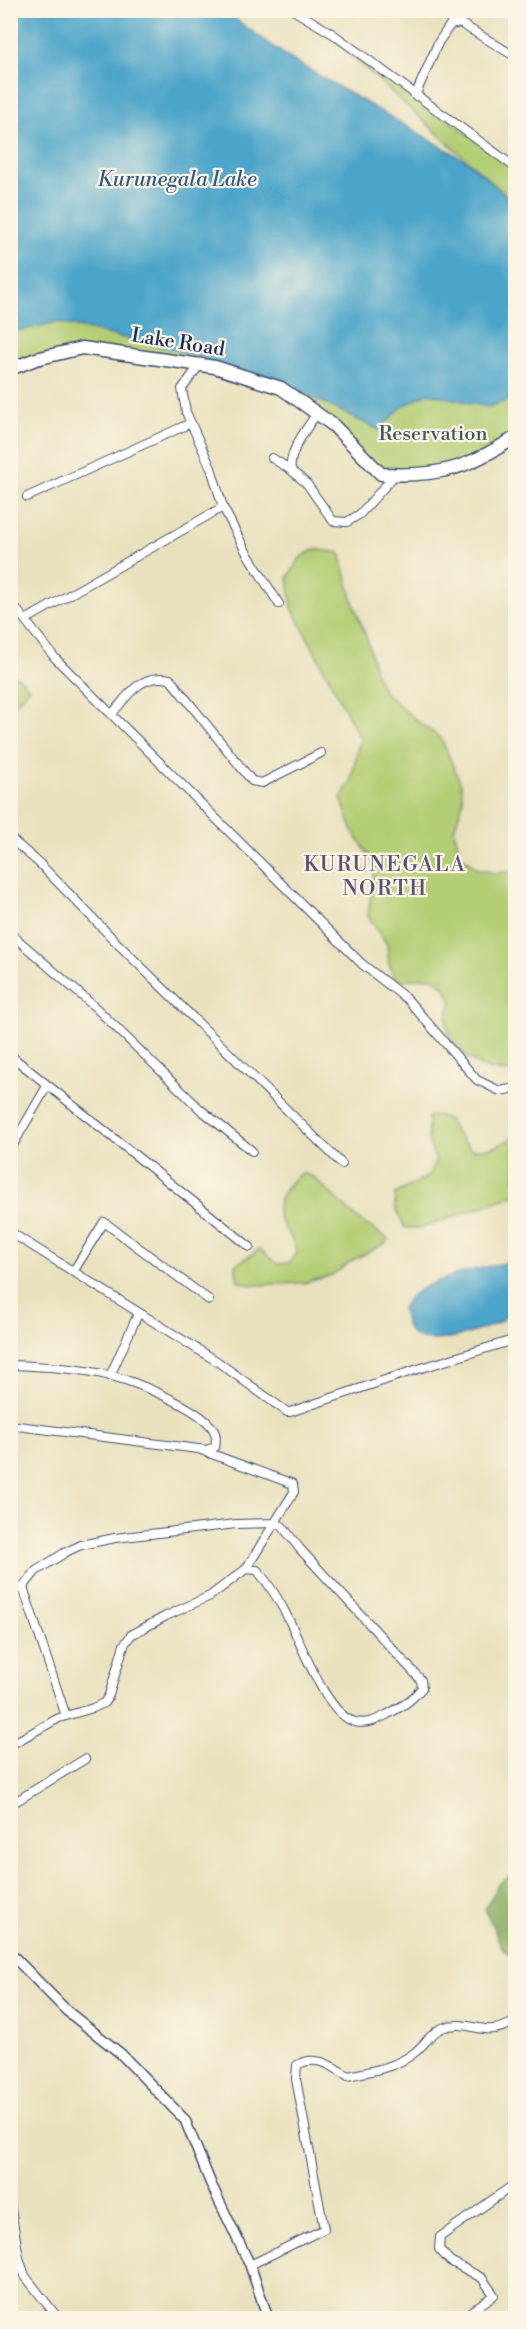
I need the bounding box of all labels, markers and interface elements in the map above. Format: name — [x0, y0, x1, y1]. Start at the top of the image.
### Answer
water label: Kurunegala Lake — [97, 167, 257, 193]
street label: Lake Road — [129, 323, 227, 363]
park label: Reservation — [379, 422, 488, 447]
district label: KURUNEGALA NORTH — [303, 852, 467, 902]

